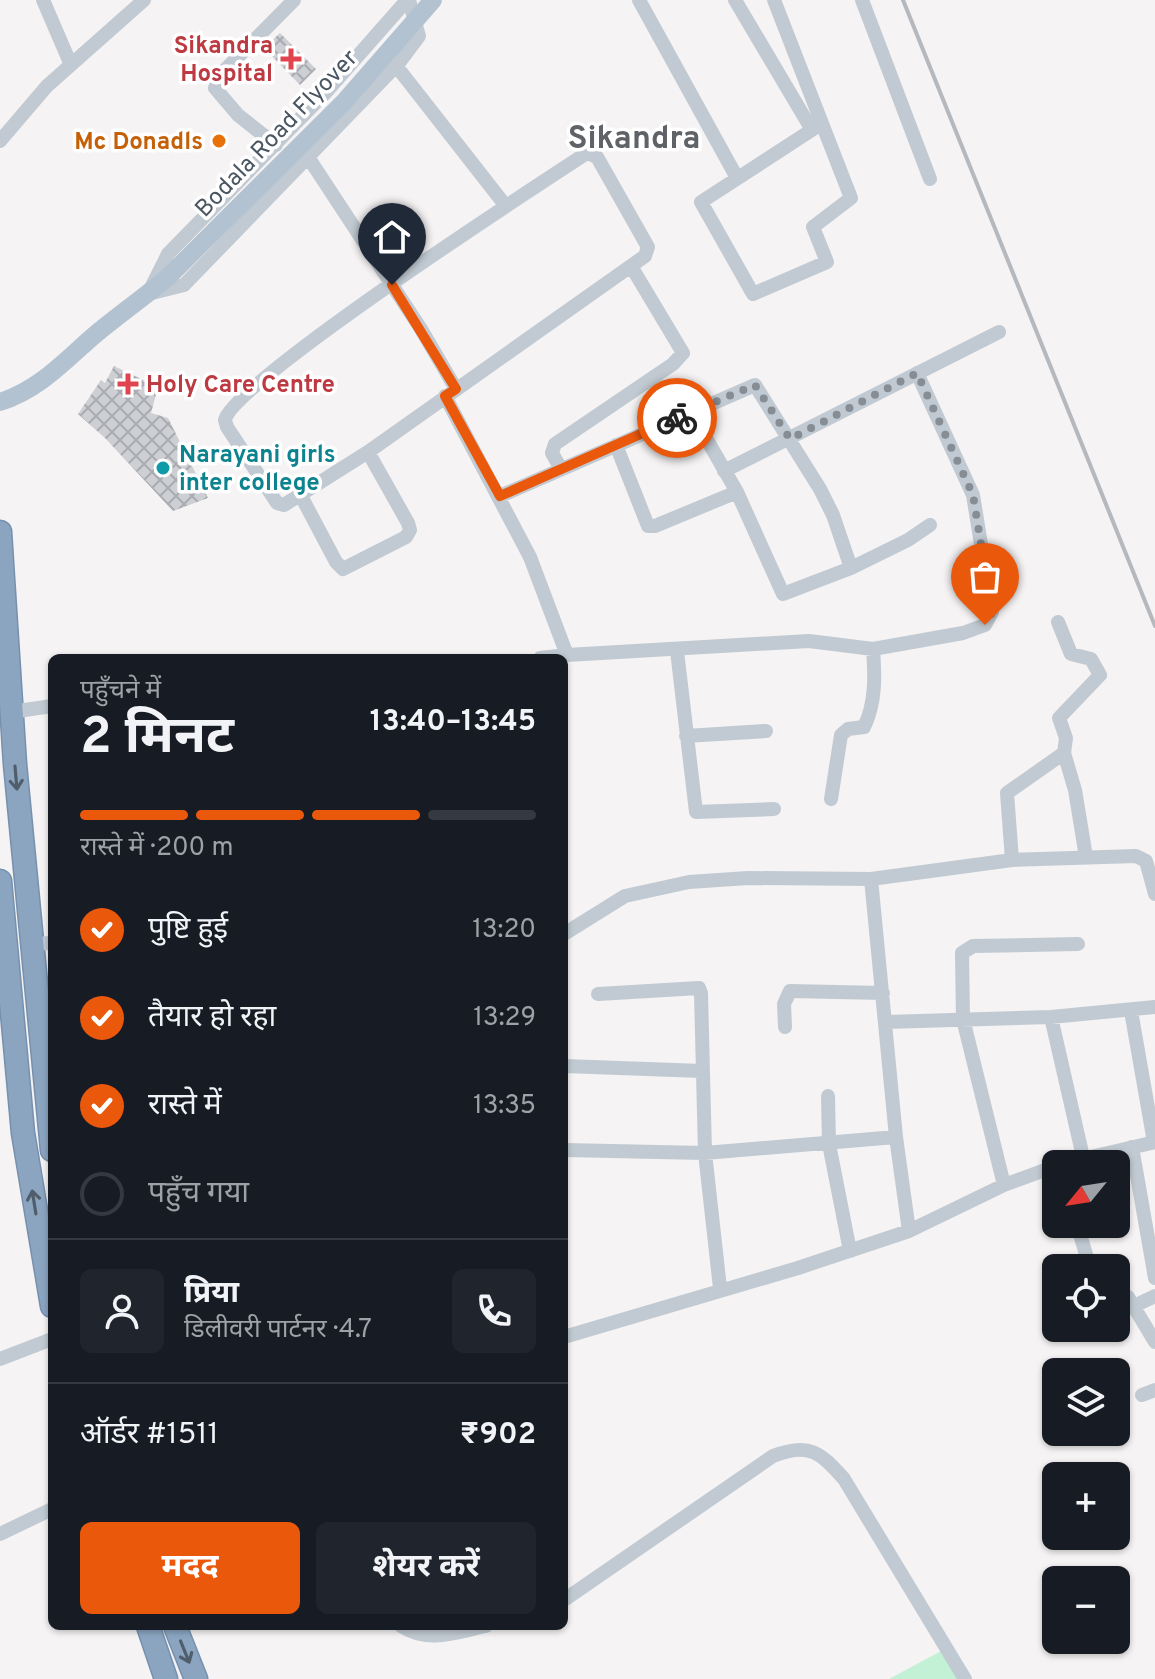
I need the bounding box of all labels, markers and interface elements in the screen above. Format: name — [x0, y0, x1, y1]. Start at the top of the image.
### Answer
place label: Sikandra Hospital — [174, 32, 273, 90]
street label: Bodala Road Flyover — [190, 44, 365, 225]
marker: Sikandra Hospital — [280, 48, 302, 70]
district label: Sikandra — [568, 120, 700, 160]
place label: Mc Donadls — [74, 128, 203, 158]
marker: Mc Donadls — [210, 132, 228, 150]
pin — [358, 203, 426, 285]
icon: home — [370, 215, 414, 259]
place label: Holy Care Centre — [146, 371, 335, 401]
marker: Holy Care Centre — [117, 373, 139, 395]
courier — [637, 378, 717, 458]
icon: bike — [655, 396, 699, 440]
place label: Narayani girls inter college — [179, 441, 336, 499]
marker: Narayani girls inter college — [154, 459, 172, 477]
pin — [951, 543, 1019, 625]
icon: bag — [963, 555, 1007, 599]
text: पहुँचने में — [80, 675, 161, 708]
text: 13:40–13:45 — [370, 704, 536, 741]
text: 2 मिनट — [80, 706, 234, 772]
one-way arrow — [9, 764, 24, 791]
text: रास्ते में · 200 m — [80, 832, 233, 865]
icon: check — [80, 908, 124, 952]
text: पुष्टि हुई — [148, 912, 228, 949]
text: 13:20 — [472, 914, 536, 947]
icon: check — [80, 996, 124, 1040]
text: तैयार हो रहा — [148, 1000, 276, 1037]
text: 13:29 — [473, 1002, 536, 1035]
icon: check — [80, 1084, 124, 1128]
text: रास्ते में — [148, 1088, 222, 1125]
text: 13:35 — [473, 1090, 536, 1123]
north arrow — [1042, 1150, 1130, 1238]
map controls — [1042, 1150, 1130, 1654]
text: पहुँच गया — [148, 1176, 249, 1213]
one-way arrow — [25, 1190, 40, 1215]
button: locate — [1042, 1254, 1130, 1342]
button: person — [80, 1269, 164, 1353]
button: phone — [452, 1269, 536, 1353]
text: प्रिया — [184, 1276, 239, 1313]
text: डिलीवरी पार्टनर · 4.7 — [184, 1314, 372, 1347]
button: layers — [1042, 1358, 1130, 1446]
text: ऑर्डर #1511 — [80, 1417, 219, 1454]
text: ₹902 — [460, 1417, 536, 1454]
button: + — [1042, 1462, 1130, 1550]
button: मदद — [80, 1522, 300, 1614]
button: शेयर करें — [316, 1522, 536, 1614]
button: − — [1042, 1566, 1130, 1654]
one-way arrow — [179, 1640, 193, 1664]

